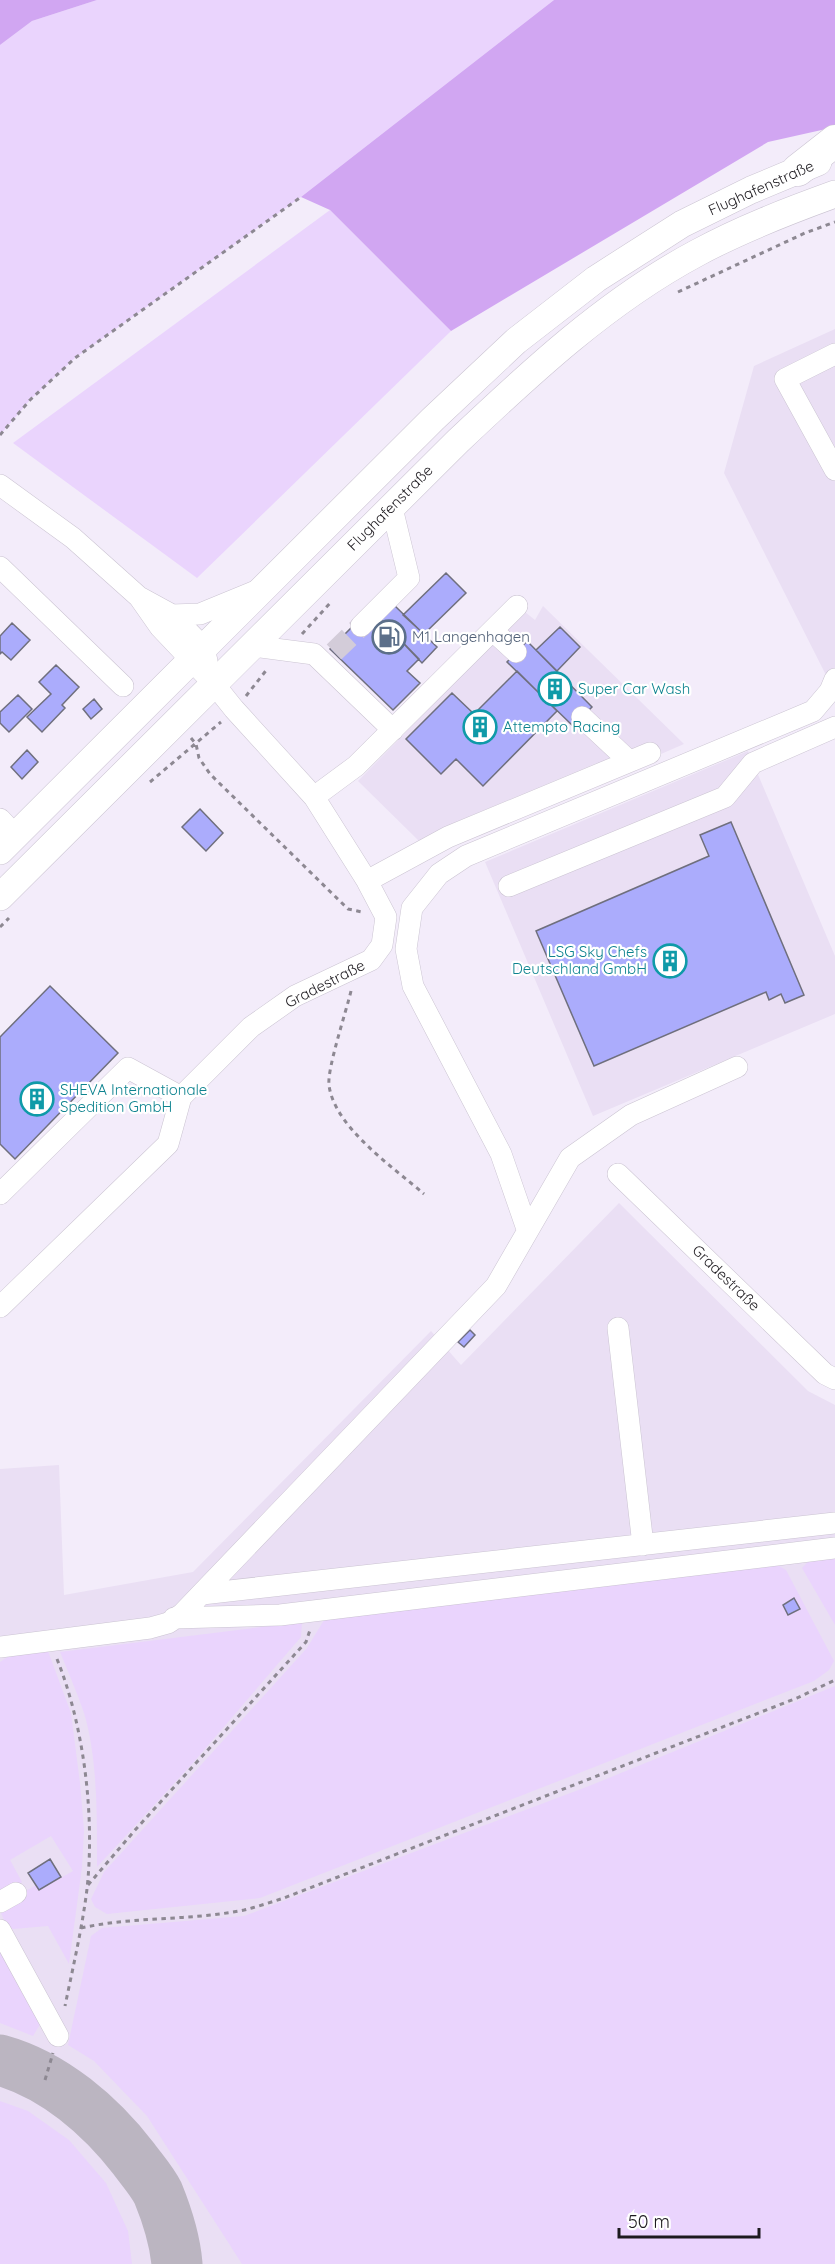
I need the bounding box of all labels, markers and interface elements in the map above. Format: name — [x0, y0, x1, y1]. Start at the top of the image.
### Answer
street label: Flughafenstraße — [705, 156, 817, 219]
street label: Flughafenstraße — [343, 461, 437, 555]
fuel station icon: M1 Langenhagen — [371, 619, 407, 655]
place label: M1 Langenhagen — [412, 627, 530, 646]
building icon: Super Car Wash — [537, 671, 573, 707]
place label: Super Car Wash — [578, 679, 690, 698]
building icon: Attempto Racing — [462, 709, 498, 745]
place label: Attempto Racing — [503, 717, 620, 736]
place label: LSG Sky Chefs Deutschland GmbH — [512, 942, 647, 978]
building icon: LSG Sky Chefs Deutschland GmbH — [652, 943, 688, 979]
street label: Gradestraße — [282, 955, 368, 1012]
place label: SHEVA Internationale Spedition GmbH — [60, 1080, 207, 1116]
building icon: SHEVA Internationale Spedition GmbH — [19, 1081, 55, 1117]
street label: Gradestraße — [688, 1241, 764, 1315]
scale bar — [619, 2201, 758, 2239]
text: 50 m — [628, 2210, 670, 2233]

